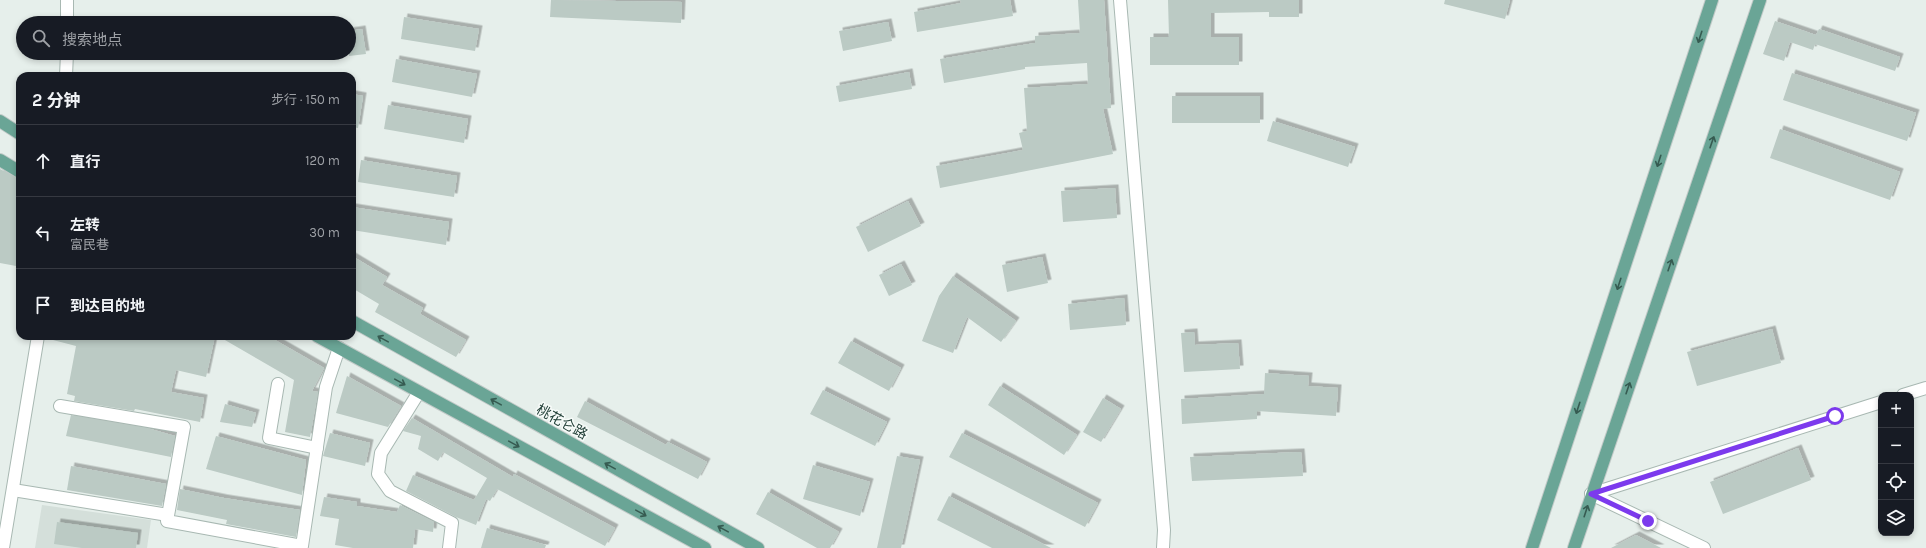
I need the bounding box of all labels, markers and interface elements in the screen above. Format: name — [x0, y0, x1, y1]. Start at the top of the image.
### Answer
search box — [16, 16, 356, 60]
icon: search — [30, 27, 52, 49]
text: 搜索地点 — [62, 31, 122, 49]
one-way arrow — [1695, 31, 1703, 43]
text: 2 分钟 — [32, 90, 81, 110]
text: 步行 · 150 m — [271, 92, 340, 107]
one-way arrow — [1708, 136, 1716, 148]
icon: ahead — [32, 150, 54, 172]
text: 直行 — [70, 153, 100, 171]
text: 120 m — [305, 153, 340, 168]
one-way arrow — [1655, 154, 1662, 167]
text: 左转 — [70, 216, 100, 234]
icon: left — [32, 222, 54, 244]
text: 30 m — [309, 225, 340, 240]
text: 富民巷 — [70, 237, 109, 252]
one-way arrow — [1666, 259, 1674, 271]
one-way arrow — [1614, 278, 1622, 290]
icon: arrive — [32, 294, 54, 316]
text: 到达目的地 — [70, 297, 145, 315]
one-way arrow — [377, 334, 389, 342]
one-way arrow — [394, 378, 406, 386]
one-way arrow — [1624, 382, 1632, 394]
map controls — [1878, 392, 1914, 536]
button: + — [1878, 392, 1914, 428]
one-way arrow — [491, 398, 503, 406]
street label: 桃花仑路 — [533, 401, 591, 443]
one-way arrow — [1574, 401, 1581, 414]
route start — [1826, 407, 1844, 425]
button: − — [1878, 428, 1914, 464]
one-way arrow — [508, 440, 520, 448]
one-way arrow — [604, 461, 616, 469]
button: locate — [1878, 464, 1914, 500]
button: layers — [1878, 500, 1914, 536]
one-way arrow — [1583, 505, 1590, 518]
one-way arrow — [634, 509, 646, 517]
route end — [1639, 512, 1657, 530]
one-way arrow — [717, 525, 729, 533]

